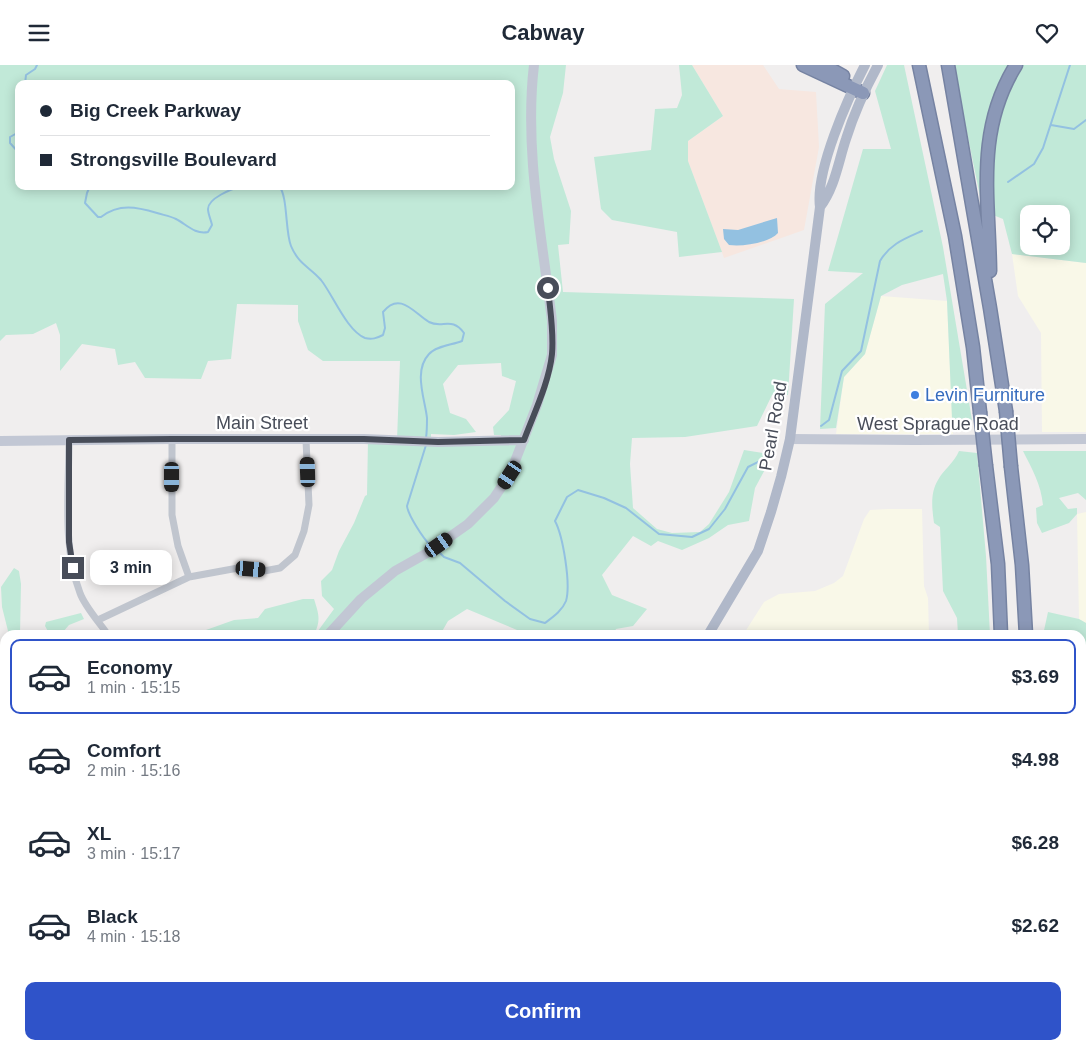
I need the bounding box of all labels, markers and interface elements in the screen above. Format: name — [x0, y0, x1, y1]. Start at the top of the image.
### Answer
icon: menu — [25, 19, 53, 47]
icon: heart — [1033, 19, 1061, 47]
text: Cabway — [501, 20, 585, 45]
text: Big Creek Parkway — [70, 100, 241, 121]
text: Strongsville Boulevard — [70, 149, 277, 170]
map controls — [1020, 205, 1070, 255]
button: locate — [1020, 205, 1070, 255]
route start — [537, 277, 559, 299]
street label: Pearl Road — [755, 380, 791, 472]
place label: Levin Furniture — [925, 385, 1045, 405]
marker: Levin Furniture — [909, 389, 921, 401]
street label: Main Street — [216, 413, 308, 433]
street label: West Sprague Road — [857, 414, 1019, 434]
car — [299, 457, 316, 487]
car — [495, 458, 524, 492]
car — [164, 462, 179, 492]
car — [422, 530, 455, 560]
callout: 3 min — [90, 551, 173, 585]
route end — [62, 557, 84, 579]
text: 3 min — [110, 559, 152, 576]
car — [235, 560, 266, 578]
icon: car — [27, 654, 72, 699]
text: Economy — [87, 657, 173, 678]
text: $3.69 — [1011, 666, 1059, 687]
text: 1 min · 15:15 — [87, 679, 180, 696]
icon: car — [27, 737, 72, 782]
text: Comfort — [87, 740, 161, 761]
text: $4.98 — [1011, 749, 1059, 770]
text: 2 min · 15:16 — [87, 762, 180, 779]
icon: car — [27, 820, 72, 865]
text: XL — [87, 823, 111, 844]
text: $6.28 — [1011, 832, 1059, 853]
text: 3 min · 15:17 — [87, 845, 180, 862]
icon: car — [27, 903, 72, 948]
text: Black — [87, 906, 138, 927]
text: $2.62 — [1011, 915, 1059, 936]
text: 4 min · 15:18 — [87, 928, 180, 945]
button: Confirm — [25, 982, 1061, 1040]

